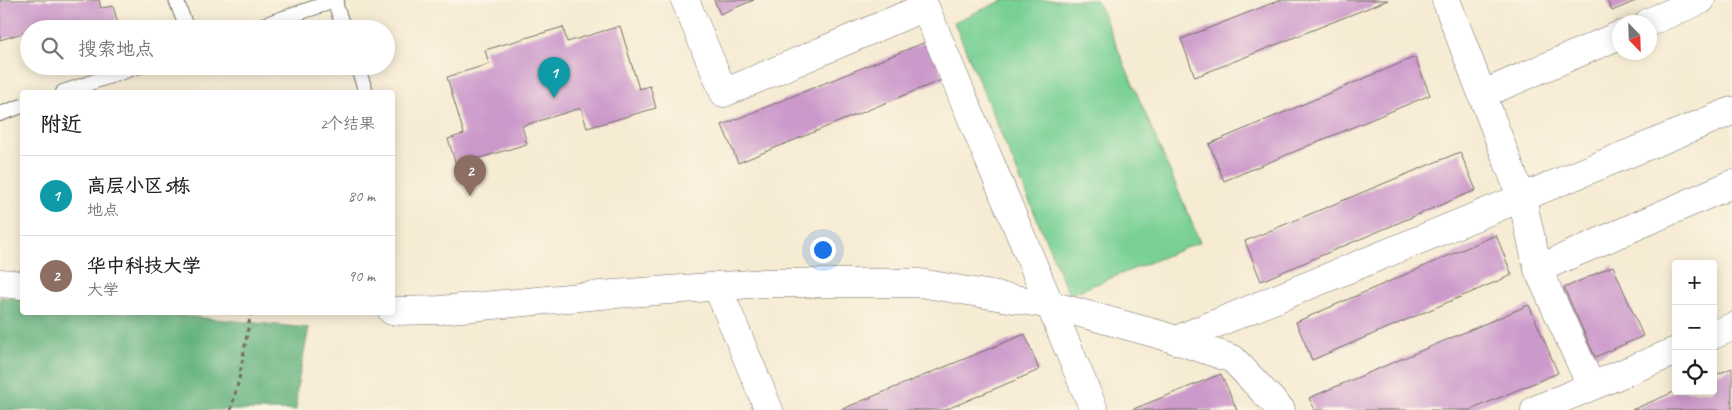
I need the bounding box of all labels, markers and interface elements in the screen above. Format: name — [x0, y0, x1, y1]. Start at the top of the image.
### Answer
north arrow — [1612, 15, 1657, 60]
search box — [20, 20, 395, 75]
icon: search — [38, 34, 66, 62]
text: 搜索地点 — [78, 37, 154, 61]
pin: 1 — [538, 57, 570, 98]
text: 附近 — [40, 111, 82, 137]
text: 2个结果 — [320, 114, 375, 134]
pin: 2 — [454, 155, 486, 196]
text: 高层小区5栋 — [87, 174, 190, 198]
text: 1 — [52, 186, 60, 206]
text: 80 m — [348, 186, 375, 206]
text: 地点 — [87, 200, 119, 220]
your location — [810, 237, 836, 263]
text: 华中科技大学 — [87, 254, 201, 278]
map controls — [1672, 260, 1717, 395]
button: + — [1672, 260, 1717, 305]
text: 2 — [52, 266, 60, 286]
text: 90 m — [348, 266, 375, 286]
text: 大学 — [87, 280, 119, 300]
button: − — [1672, 305, 1717, 350]
button: locate — [1672, 350, 1717, 395]

